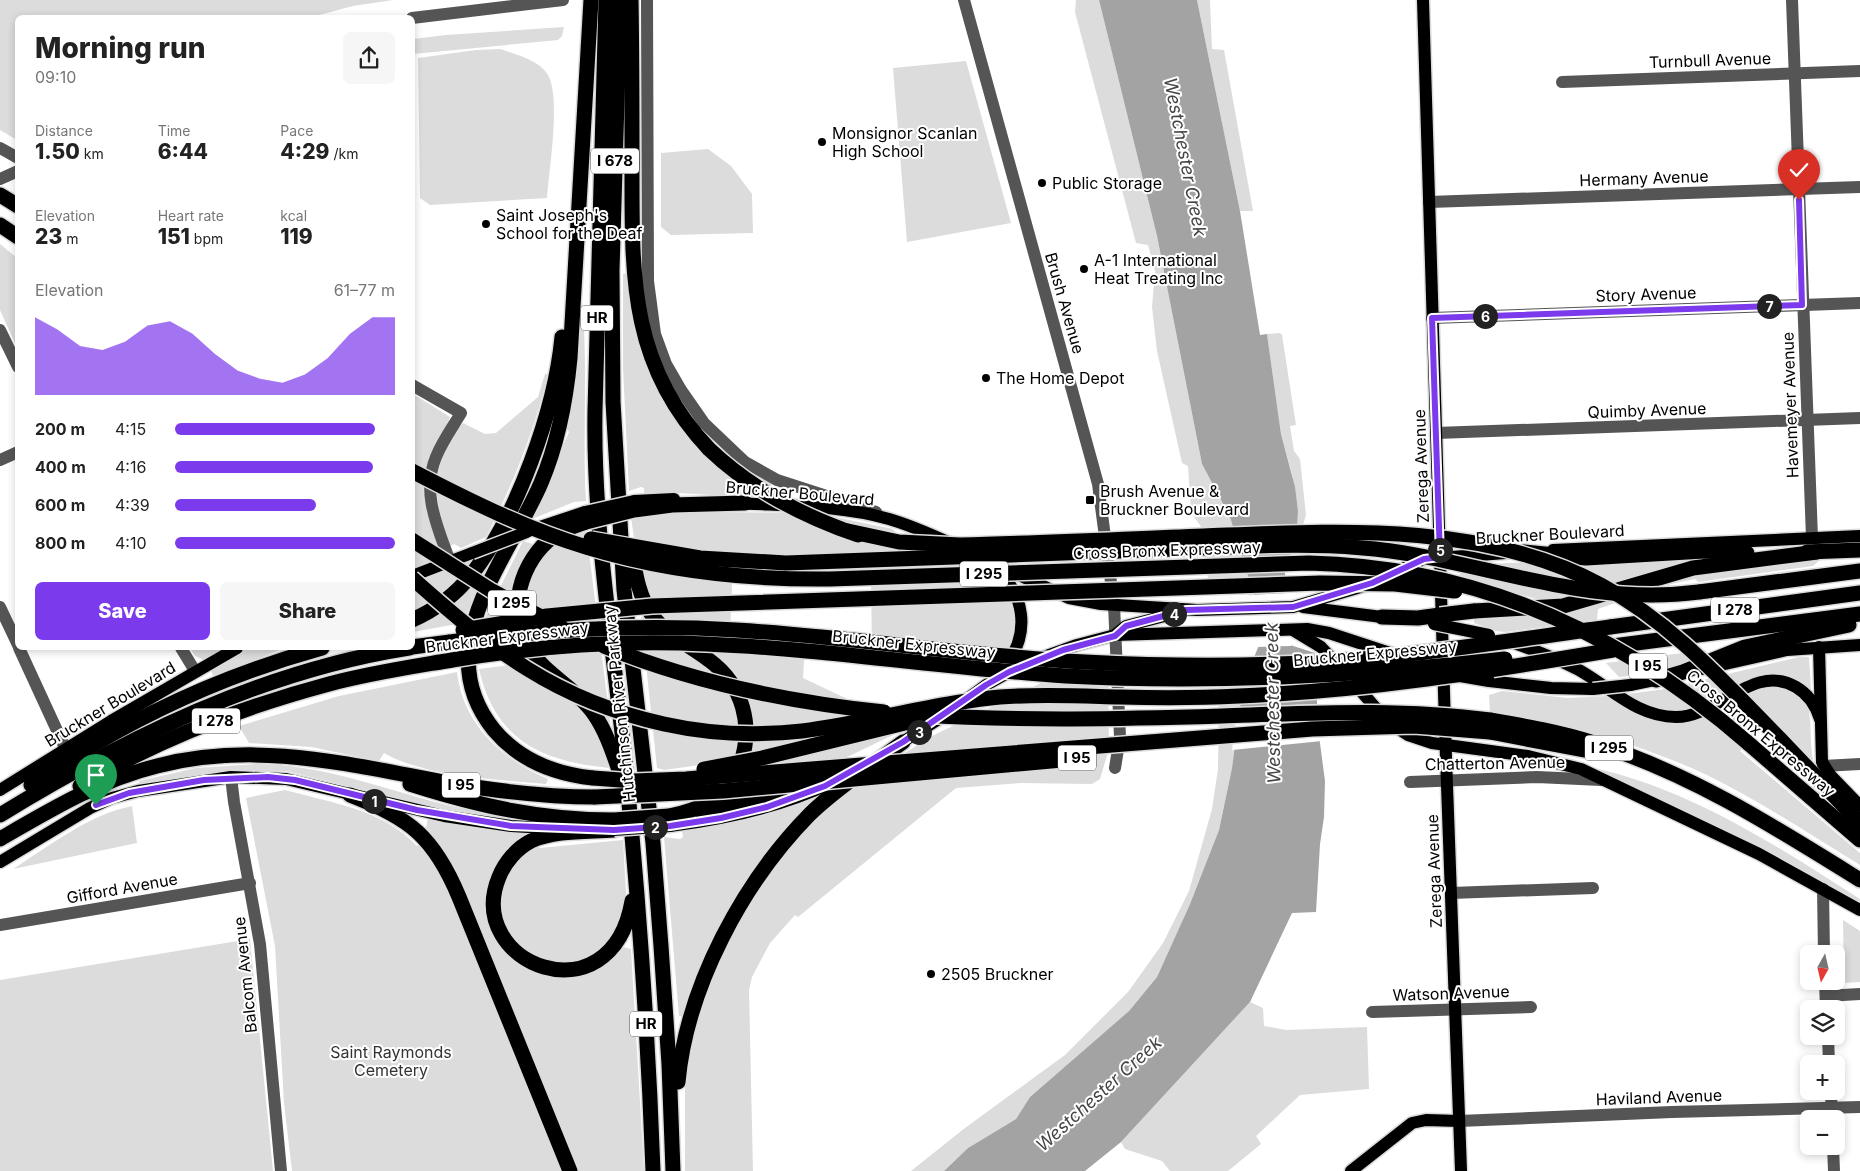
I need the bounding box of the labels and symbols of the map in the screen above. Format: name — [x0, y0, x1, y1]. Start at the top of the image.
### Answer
street label: Turnbull Avenue — [1649, 48, 1771, 72]
water label: Westchester Creek — [1160, 76, 1211, 239]
place label: Monsignor Scanlan High School — [832, 123, 978, 161]
marker: Monsignor Scanlan High School — [816, 136, 828, 148]
road number: I 678 — [591, 148, 639, 174]
pin — [1778, 149, 1820, 200]
street label: Hermany Avenue — [1579, 166, 1709, 190]
place label: Public Storage — [1052, 173, 1162, 193]
marker: Public Storage — [1036, 177, 1048, 189]
place label: Saint Joseph's School for the Deaf — [496, 205, 643, 243]
marker: Saint Joseph's School for the Deaf — [480, 218, 492, 230]
street label: Brush Avenue — [1041, 250, 1089, 356]
place label: A-1 International Heat Treating Inc — [1094, 250, 1224, 288]
marker: A-1 International Heat Treating Inc — [1078, 263, 1090, 275]
street label: Story Avenue — [1595, 282, 1697, 306]
pin: 7 — [1756, 294, 1782, 318]
pin: 6 — [1472, 304, 1498, 328]
road number: HR — [581, 306, 613, 330]
street label: Havemeyer Avenue — [1777, 331, 1803, 479]
place label: The Home Depot — [996, 368, 1124, 388]
marker: The Home Depot — [980, 372, 992, 384]
street label: Quimby Avenue — [1587, 398, 1707, 422]
street label: Zerega Avenue — [1409, 409, 1433, 523]
street label: Bruckner Boulevard — [725, 477, 875, 509]
place label: Brush Avenue & Bruckner Boulevard — [1100, 481, 1249, 519]
marker: Brush Avenue & Bruckner Boulevard — [1084, 494, 1096, 506]
street label: Bruckner Boulevard — [1475, 520, 1625, 548]
street label: Cross Bronx Expressway — [1073, 537, 1261, 563]
pin: 5 — [1428, 538, 1452, 562]
road number: I 295 — [960, 562, 1008, 586]
road number: I 295 — [488, 590, 536, 616]
road number: I 278 — [1711, 598, 1759, 622]
pin: 4 — [1162, 602, 1186, 626]
street label: Hutchinson River Parkway — [599, 604, 639, 804]
street label: Bruckner Expressway — [424, 617, 590, 657]
water label: Westchester Creek — [1261, 621, 1284, 784]
street label: Bruckner Expressway — [831, 625, 997, 663]
street label: Bruckner Expressway — [1292, 636, 1458, 670]
road number: I 95 — [1629, 654, 1667, 678]
street label: Bruckner Boulevard — [41, 657, 179, 751]
street label: Cross Bronx Expressway — [1683, 665, 1839, 801]
road number: I 278 — [192, 708, 240, 734]
pin: 3 — [906, 720, 932, 744]
road number: I 295 — [1585, 736, 1633, 760]
road number: I 95 — [1058, 746, 1096, 770]
street label: Chatterton Avenue — [1425, 752, 1565, 774]
pin — [75, 754, 117, 805]
road number: I 95 — [442, 772, 480, 798]
pin: 1 — [362, 788, 386, 814]
pin: 2 — [642, 814, 668, 840]
street label: Zerega Avenue — [1422, 814, 1446, 928]
street label: Gifford Avenue — [65, 868, 179, 908]
street label: Balcom Avenue — [229, 916, 261, 1034]
north arrow — [1800, 945, 1845, 990]
place label: 2505 Bruckner — [941, 964, 1053, 984]
marker: 2505 Bruckner — [925, 968, 937, 980]
street label: Watson Avenue — [1392, 981, 1510, 1005]
road number: HR — [630, 1012, 662, 1036]
water label: Westchester Creek — [1032, 1031, 1166, 1155]
park label: Saint Raymonds Cemetery — [330, 1042, 452, 1080]
street label: Haviland Avenue — [1596, 1085, 1722, 1109]

